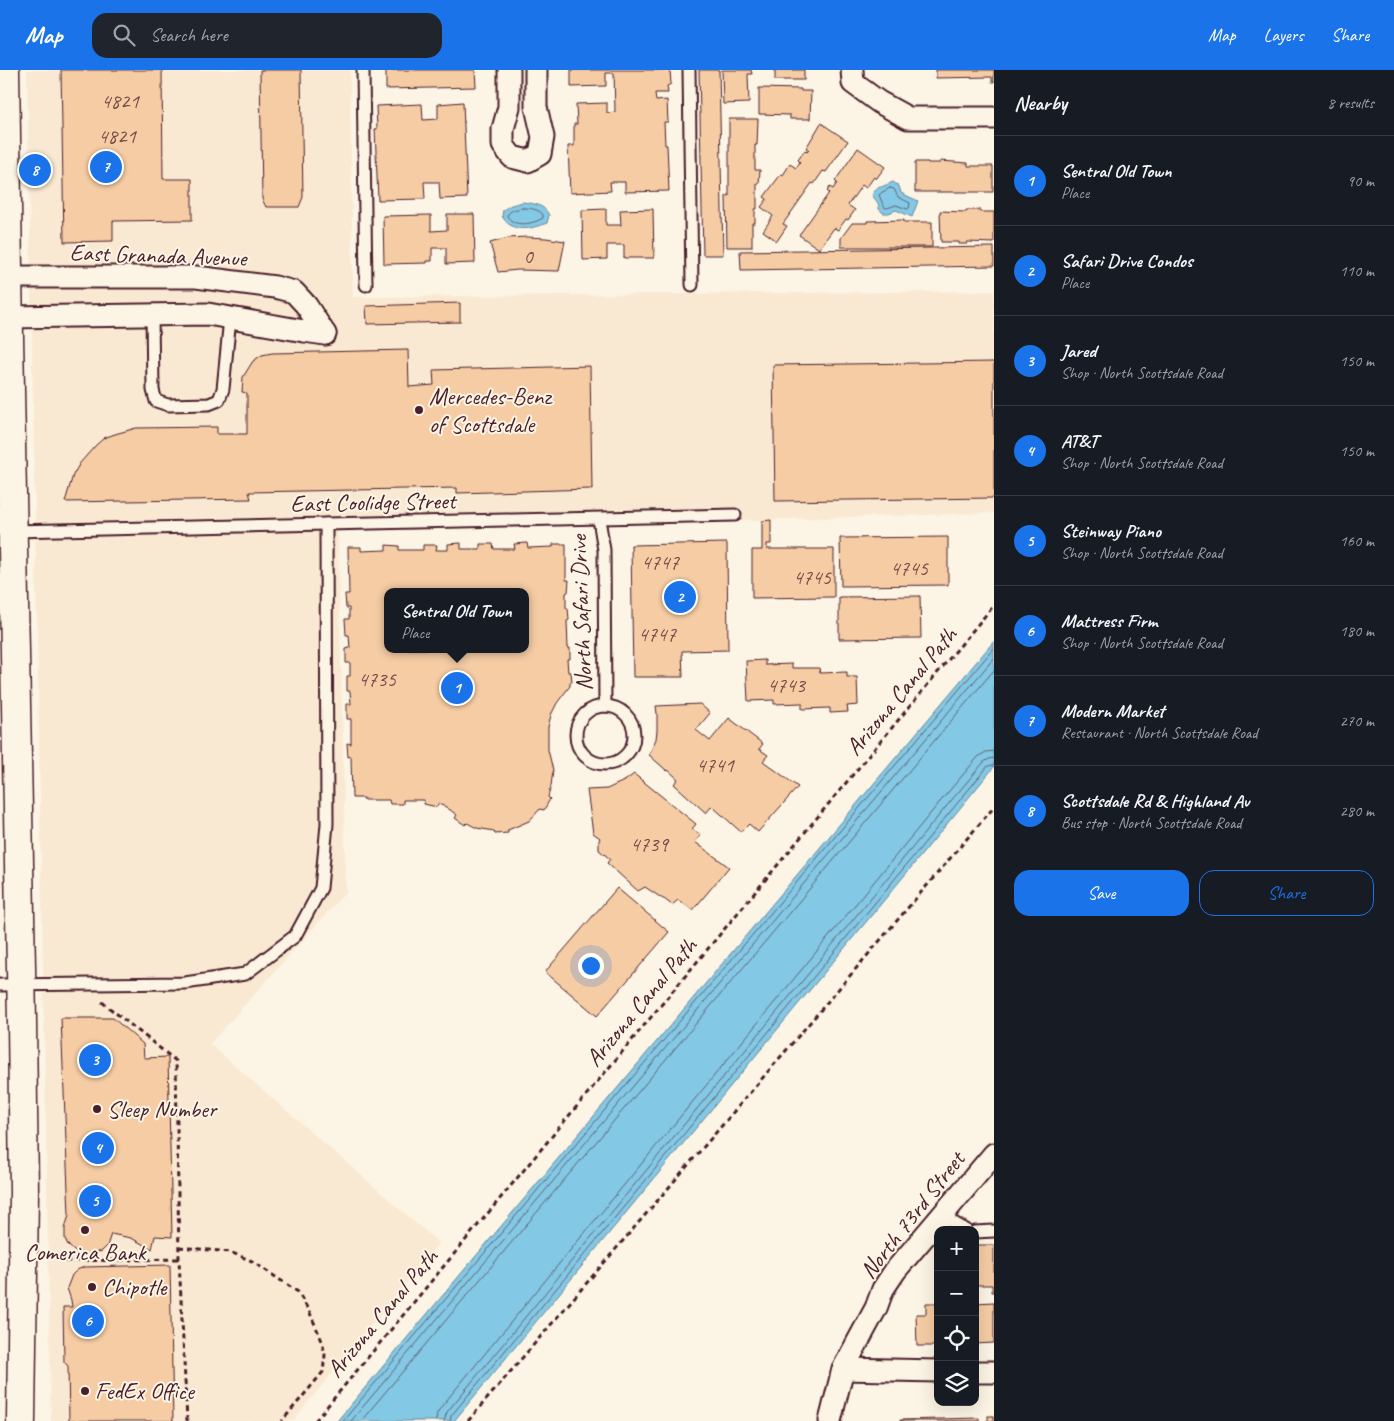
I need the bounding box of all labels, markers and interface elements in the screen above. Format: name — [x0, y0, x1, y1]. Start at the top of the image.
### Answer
search box — [92, 13, 442, 58]
text: Map — [25, 20, 62, 50]
icon: search — [110, 21, 138, 49]
text: Search here — [150, 23, 228, 47]
text: Map — [1208, 24, 1236, 46]
text: Layers — [1264, 24, 1303, 46]
text: Share — [1331, 24, 1369, 46]
house number: 4821 — [101, 88, 140, 114]
text: Nearby — [1014, 90, 1067, 116]
text: 8 results — [1327, 93, 1374, 113]
house number: 4821 — [98, 123, 137, 149]
pin: 7 — [90, 148, 122, 186]
pin: 8 — [19, 151, 51, 189]
text: Sentral Old Town — [1061, 159, 1171, 183]
text: 1 — [1026, 171, 1034, 191]
text: 90 m — [1347, 171, 1374, 191]
text: Place — [1061, 183, 1089, 203]
street label: East Granada Avenue — [69, 237, 249, 273]
house number: 0 — [523, 243, 534, 269]
text: Safari Drive Condos — [1061, 249, 1193, 273]
text: 2 — [1026, 261, 1034, 281]
text: 110 m — [1340, 261, 1374, 281]
text: Place — [1061, 273, 1089, 293]
text: Jared — [1061, 339, 1096, 363]
text: 3 — [1026, 351, 1034, 371]
text: 150 m — [1340, 351, 1374, 371]
text: Shop · North Scottsdale Road — [1061, 363, 1223, 383]
place label: Mercedes-Benz of Scottsdale — [429, 381, 553, 439]
marker: Mercedes-Benz of Scottsdale — [413, 404, 425, 416]
text: AT&T — [1061, 429, 1098, 453]
text: 4 — [1026, 441, 1034, 461]
text: 150 m — [1340, 441, 1374, 461]
text: Shop · North Scottsdale Road — [1061, 453, 1223, 473]
street label: East Coolidge Street — [290, 486, 458, 518]
text: Steinway Piano — [1061, 519, 1161, 543]
text: 5 — [1027, 531, 1033, 551]
text: 160 m — [1340, 531, 1374, 551]
street label: North Safari Drive — [563, 532, 599, 691]
text: Shop · North Scottsdale Road — [1061, 543, 1223, 563]
house number: 4747 — [641, 549, 680, 575]
house number: 4745 — [890, 555, 929, 581]
house number: 4745 — [793, 564, 832, 590]
pin: 2 — [664, 578, 696, 616]
popup — [384, 588, 529, 653]
text: Sentral Old Town — [401, 599, 512, 623]
text: Mattress Firm — [1061, 609, 1157, 633]
street label: Arizona Canal Path — [839, 619, 965, 761]
house number: 4747 — [638, 621, 677, 647]
text: 6 — [1026, 621, 1034, 641]
text: 180 m — [1340, 621, 1374, 641]
text: Place — [401, 623, 429, 643]
text: Shop · North Scottsdale Road — [1061, 633, 1223, 653]
house number: 4735 — [358, 666, 397, 692]
pin: 1 — [441, 669, 473, 707]
house number: 4743 — [767, 672, 806, 698]
text: Modern Market — [1061, 699, 1164, 723]
text: 7 — [1026, 711, 1034, 731]
text: 270 m — [1340, 711, 1374, 731]
text: Restaurant · North Scottsdale Road — [1061, 723, 1258, 743]
house number: 4741 — [696, 752, 735, 778]
text: Scottsdale Rd & Highland Av — [1061, 789, 1249, 813]
text: 8 — [1026, 801, 1034, 821]
text: 280 m — [1340, 801, 1374, 821]
text: Bus stop · North Scottsdale Road — [1061, 813, 1242, 833]
house number: 4739 — [630, 831, 669, 857]
button: Save — [1014, 870, 1189, 916]
button: Share — [1199, 870, 1374, 916]
street label: Arizona Canal Path — [579, 930, 705, 1072]
your location — [578, 953, 604, 979]
pin: 3 — [79, 1041, 111, 1079]
place label: Sleep Number — [107, 1094, 219, 1124]
marker: Sleep Number — [91, 1103, 103, 1115]
pin: 4 — [82, 1129, 114, 1167]
street label: North 73rd Street — [853, 1144, 972, 1285]
pin: 5 — [79, 1182, 111, 1220]
marker: Comerica Bank — [79, 1224, 91, 1236]
map controls — [934, 1226, 979, 1406]
button: + — [934, 1226, 979, 1271]
place label: Comerica Bank — [24, 1237, 148, 1267]
street label: Arizona Canal Path — [320, 1241, 446, 1383]
button: − — [934, 1271, 979, 1316]
place label: Chipotle — [102, 1272, 168, 1302]
marker: Chipotle — [86, 1281, 98, 1293]
pin: 6 — [72, 1302, 104, 1340]
button: locate — [934, 1316, 979, 1361]
button: layers — [934, 1361, 979, 1406]
place label: FedEx Office — [95, 1376, 196, 1406]
marker: FedEx Office — [79, 1385, 91, 1397]

